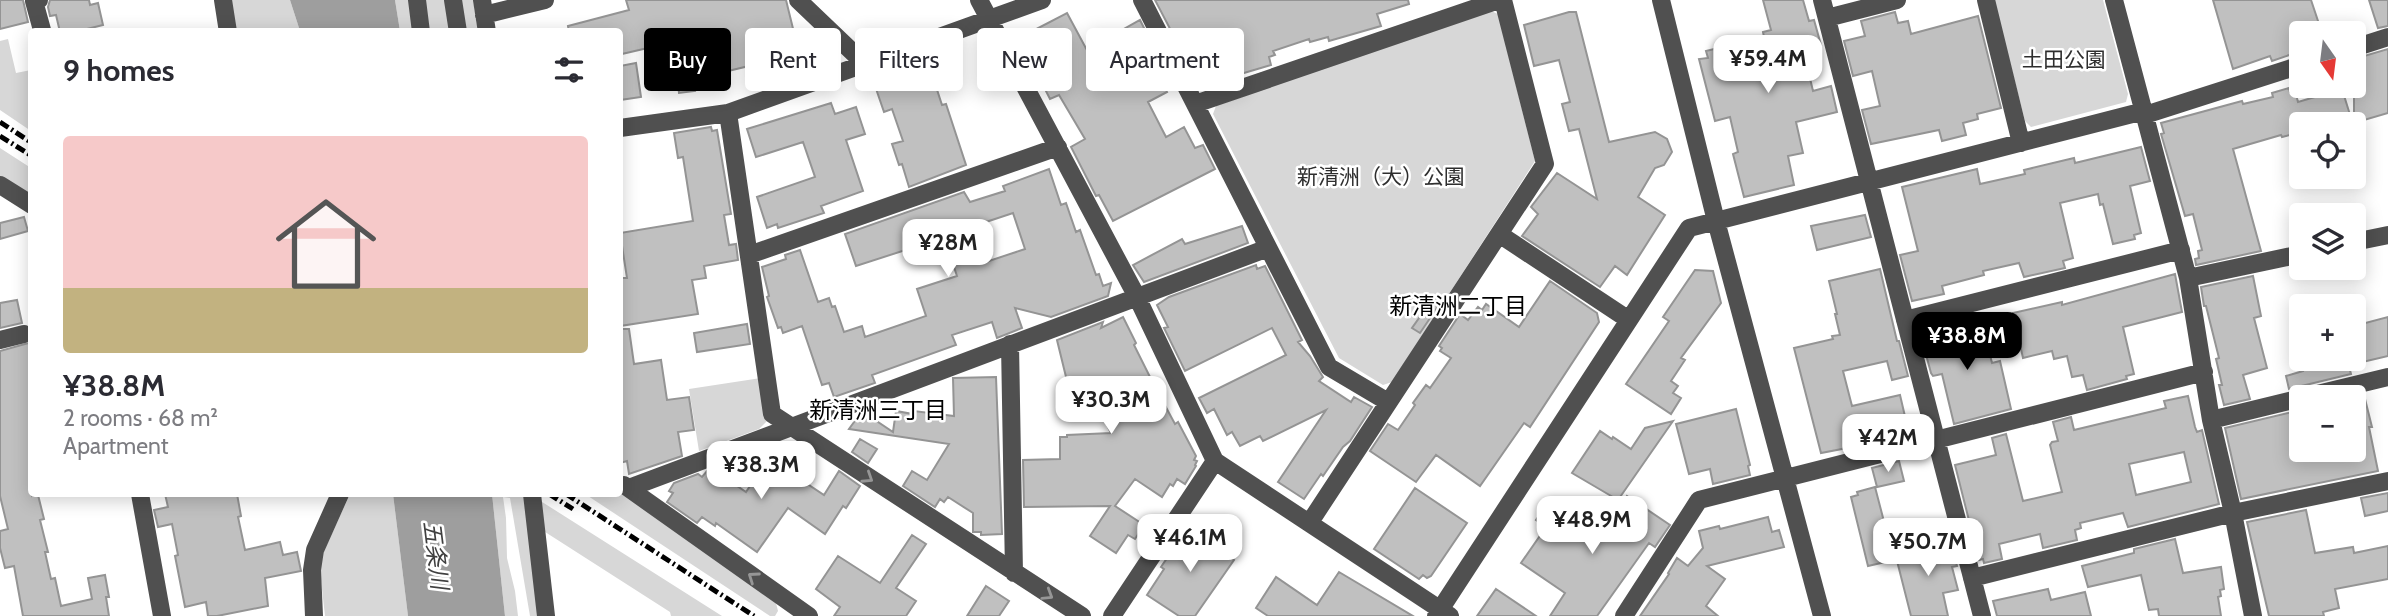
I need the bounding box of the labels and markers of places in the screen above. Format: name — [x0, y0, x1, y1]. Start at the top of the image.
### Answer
pin: ¥59.4M — [1711, 36, 1825, 95]
pin: ¥28M — [907, 219, 989, 279]
pin: ¥38.8M — [1910, 312, 2024, 372]
pin: ¥30.3M — [1054, 376, 1168, 436]
pin: ¥42M — [1847, 414, 1929, 474]
pin: ¥38.3M — [704, 442, 818, 501]
pin: ¥48.9M — [1535, 496, 1649, 556]
pin: ¥46.1M — [1133, 514, 1247, 574]
pin: ¥50.7M — [1871, 518, 1985, 578]

